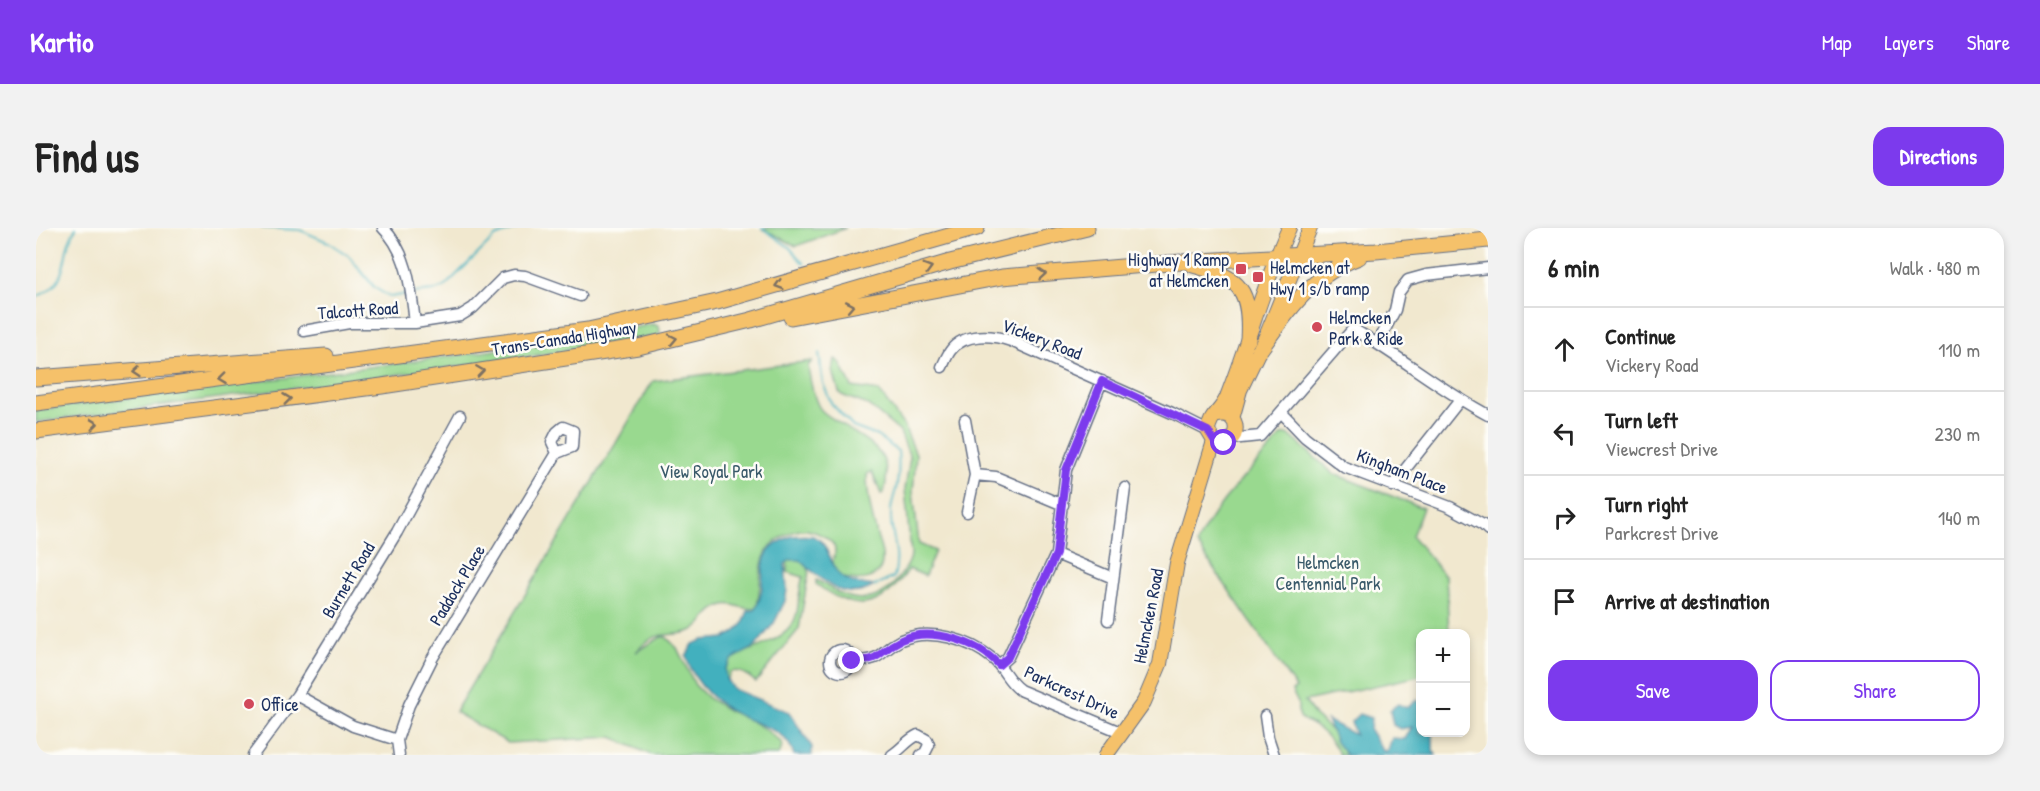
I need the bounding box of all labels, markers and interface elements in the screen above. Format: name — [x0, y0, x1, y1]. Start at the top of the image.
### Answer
text: Kartio — [30, 23, 94, 61]
text: Map — [1822, 28, 1851, 57]
text: Layers — [1884, 28, 1934, 57]
text: Share — [1967, 28, 2010, 57]
button: Directions — [1873, 127, 2004, 186]
text: Find us — [36, 128, 139, 185]
place label: Highway 1 Ramp at Helmcken — [1128, 247, 1229, 293]
text: 6 min — [1548, 250, 1600, 285]
text: Walk · 480 m — [1890, 254, 1980, 281]
place label: Helmcken at Hwy 1 s/b ramp — [1270, 255, 1370, 301]
marker: Highway 1 Ramp at Helmcken — [1234, 262, 1248, 276]
one-way arrow — [922, 263, 933, 275]
one-way arrow — [1038, 268, 1047, 281]
marker: Helmcken at Hwy 1 s/b ramp — [1251, 270, 1265, 284]
one-way arrow — [774, 278, 784, 291]
street label: Talcott Road — [317, 295, 399, 325]
one-way arrow — [845, 300, 855, 313]
place label: Helmcken Park & Ride — [1329, 305, 1403, 351]
street label: Vickery Road — [998, 312, 1086, 366]
street label: Trans-Canada Highway — [490, 314, 638, 362]
marker: Helmcken Park & Ride — [1310, 320, 1324, 334]
text: Continue — [1605, 321, 1676, 351]
icon: ahead — [1548, 333, 1581, 366]
one-way arrow — [668, 334, 678, 347]
text: 110 m — [1938, 336, 1980, 363]
text: Vickery Road — [1605, 351, 1698, 378]
one-way arrow — [132, 364, 141, 377]
one-way arrow — [476, 365, 485, 377]
one-way arrow — [217, 372, 227, 385]
one-way arrow — [283, 393, 292, 405]
text: Turn left — [1605, 405, 1678, 435]
icon: left — [1548, 417, 1581, 450]
one-way arrow — [89, 418, 99, 430]
text: 230 m — [1935, 420, 1980, 447]
route start — [1210, 429, 1236, 455]
text: Viewcrest Drive — [1605, 435, 1718, 462]
street label: Kingham Place — [1353, 442, 1451, 500]
park label: View Royal Park — [660, 459, 763, 484]
text: Turn right — [1605, 489, 1688, 519]
icon: right — [1548, 501, 1581, 534]
text: 140 m — [1938, 504, 1980, 531]
text: Parkcrest Drive — [1605, 519, 1719, 546]
street label: Burnett Road — [316, 537, 380, 623]
street label: Paddock Place — [423, 540, 491, 630]
park label: Helmcken Centennial Park — [1276, 550, 1381, 596]
street label: Helmcken Road — [1127, 566, 1169, 666]
icon: arrive — [1548, 585, 1581, 618]
text: Arrive at destination — [1605, 586, 1770, 616]
map controls — [1416, 629, 1470, 737]
button: + — [1416, 629, 1470, 683]
route end — [838, 647, 864, 673]
street label: Parkcrest Drive — [1020, 659, 1124, 725]
button: Save — [1548, 660, 1758, 721]
button: Share — [1770, 660, 1980, 721]
button: − — [1416, 683, 1470, 737]
place label: Office — [261, 692, 299, 717]
marker: Office — [242, 697, 256, 711]

